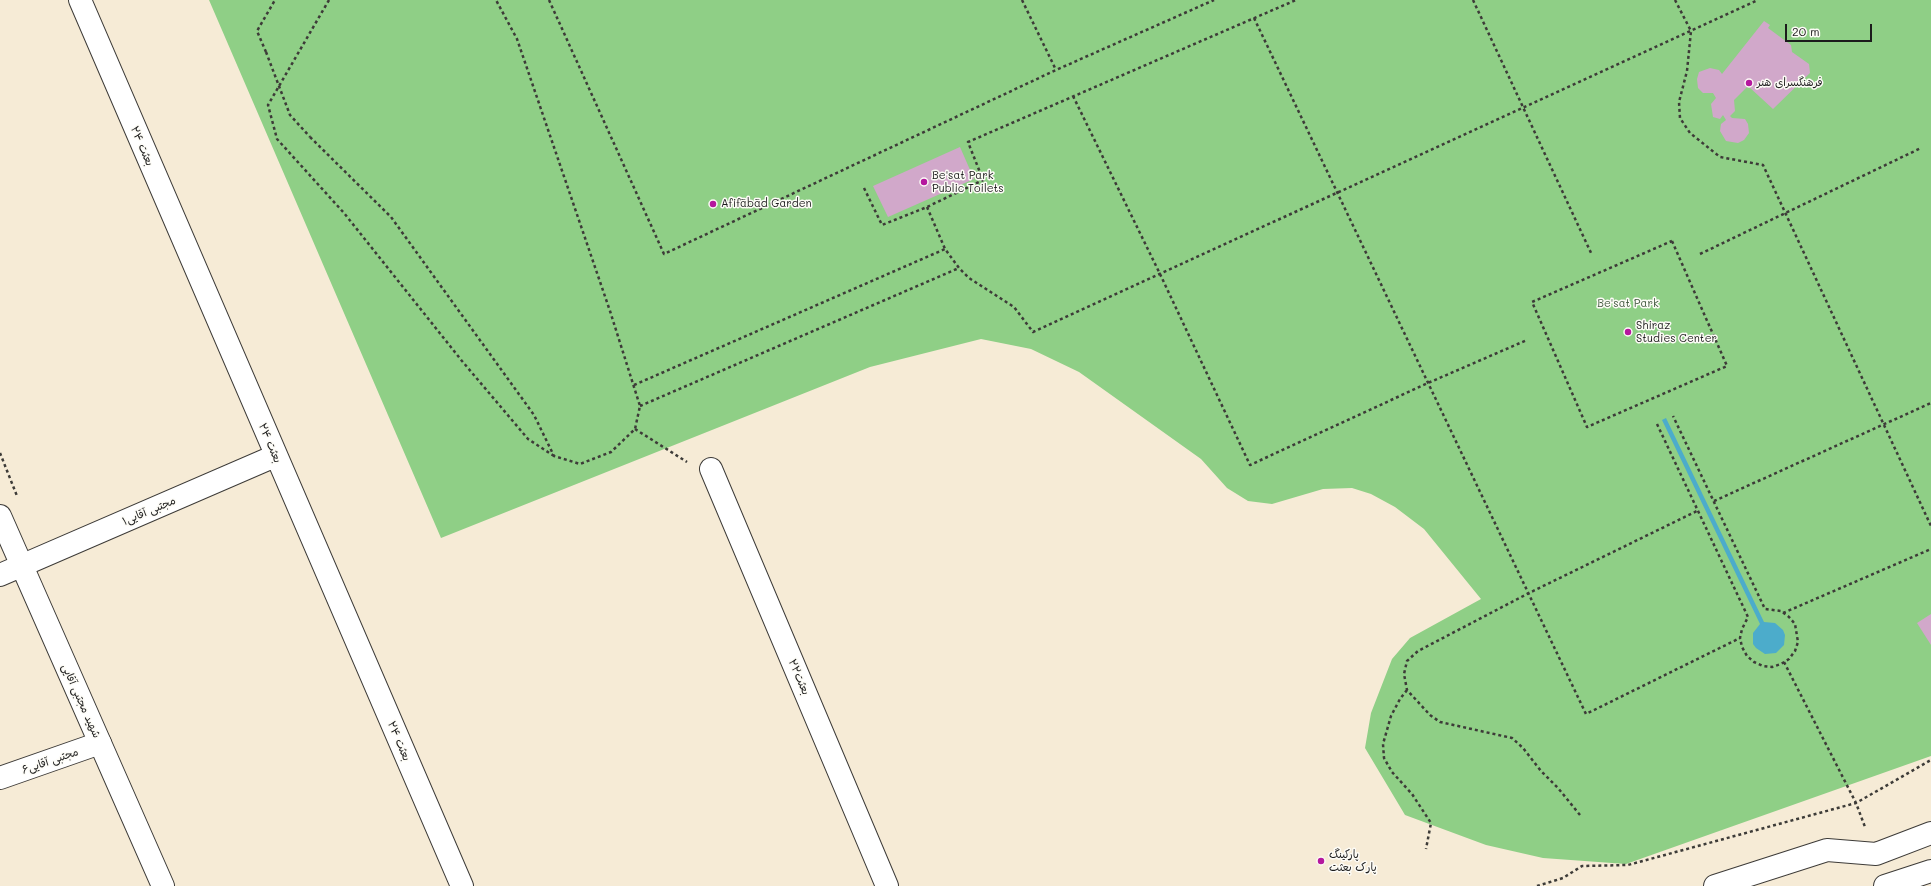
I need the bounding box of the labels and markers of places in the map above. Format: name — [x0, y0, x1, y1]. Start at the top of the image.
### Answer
place label: فرهنگسرای هنر — [1757, 76, 1823, 90]
marker: فرهنگسرای هنر — [1744, 78, 1754, 88]
place label: Be'sat Park Public Toilets — [932, 169, 1004, 195]
marker: Be'sat Park Public Toilets — [919, 177, 929, 187]
place label: Afifābād Garden — [721, 197, 812, 211]
marker: Afifābād Garden — [708, 199, 718, 209]
place label: Shiraz Studies Center — [1636, 319, 1717, 345]
marker: Shiraz Studies Center — [1623, 327, 1633, 337]
place label: پارکینگ پارک بعثت — [1329, 848, 1377, 874]
marker: پارکینگ پارک بعثت — [1316, 856, 1326, 866]

